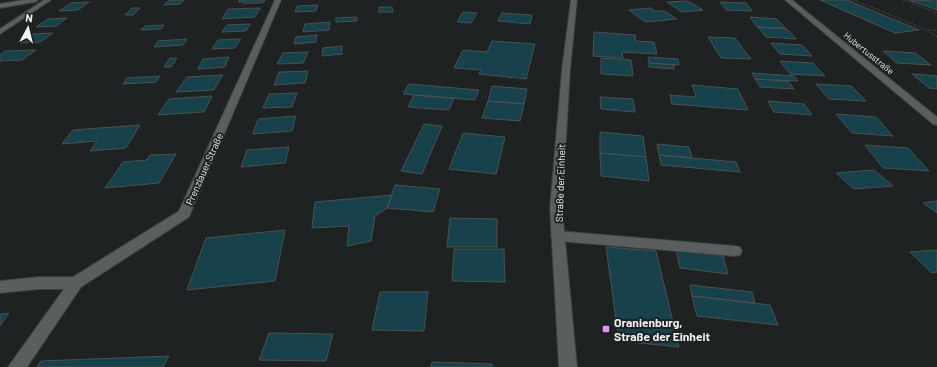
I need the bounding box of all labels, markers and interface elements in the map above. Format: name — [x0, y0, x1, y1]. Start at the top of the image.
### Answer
north arrow — [8, 8, 48, 48]
text: N — [25, 11, 34, 24]
street label: Hubertusstraße — [842, 29, 896, 77]
street label: Prenzlauer Straße — [183, 131, 225, 207]
street label: Straße der Einheit — [553, 143, 567, 222]
place label: Oranienburg, Straße der Einheit — [614, 315, 711, 343]
marker: Oranienburg, Straße der Einheit — [601, 324, 611, 334]

